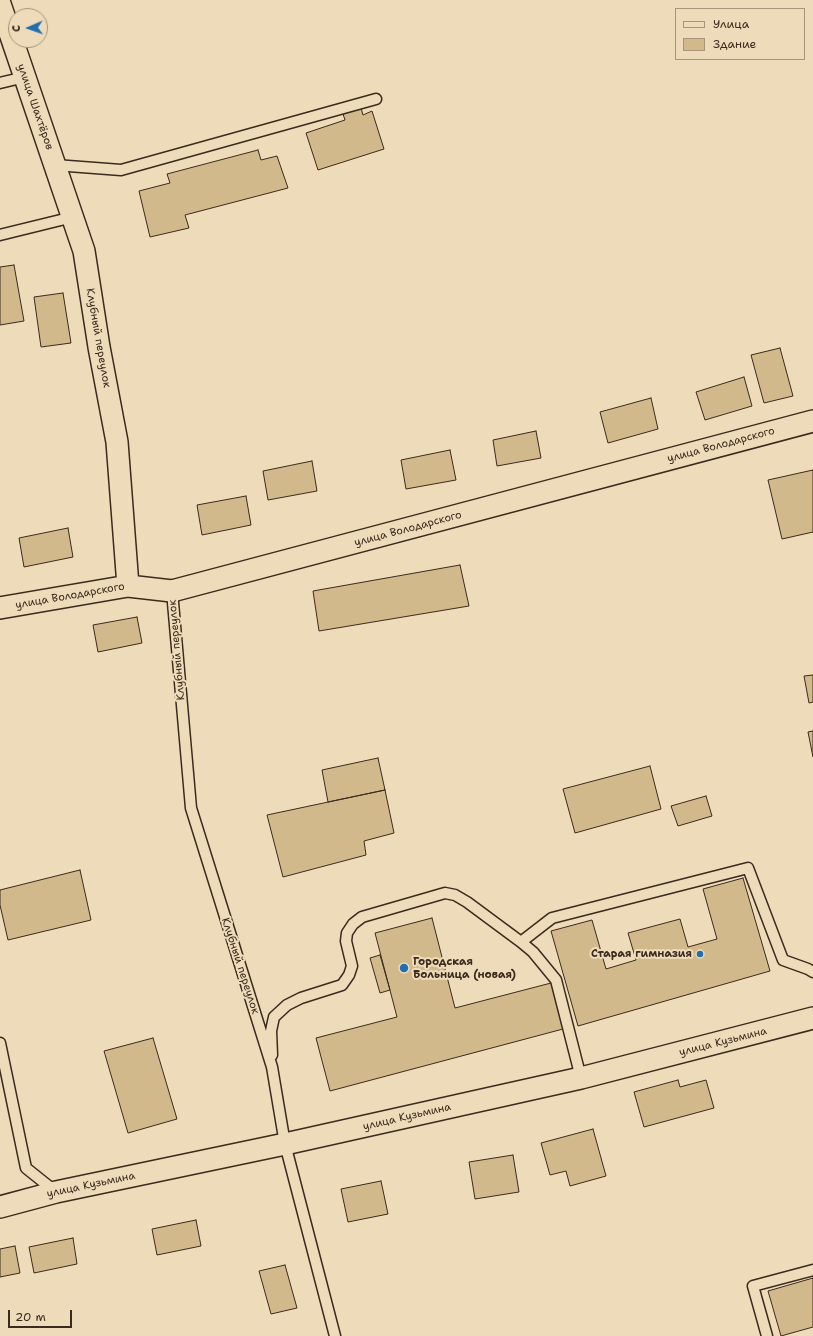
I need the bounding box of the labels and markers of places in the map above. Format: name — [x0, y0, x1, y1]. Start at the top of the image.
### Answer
place label: Старая гимназия — [591, 947, 692, 961]
marker: Старая гимназия — [695, 949, 705, 959]
place label: Городская Больница (новая) — [413, 955, 516, 981]
marker: Городская Больница (новая) — [398, 962, 410, 974]

